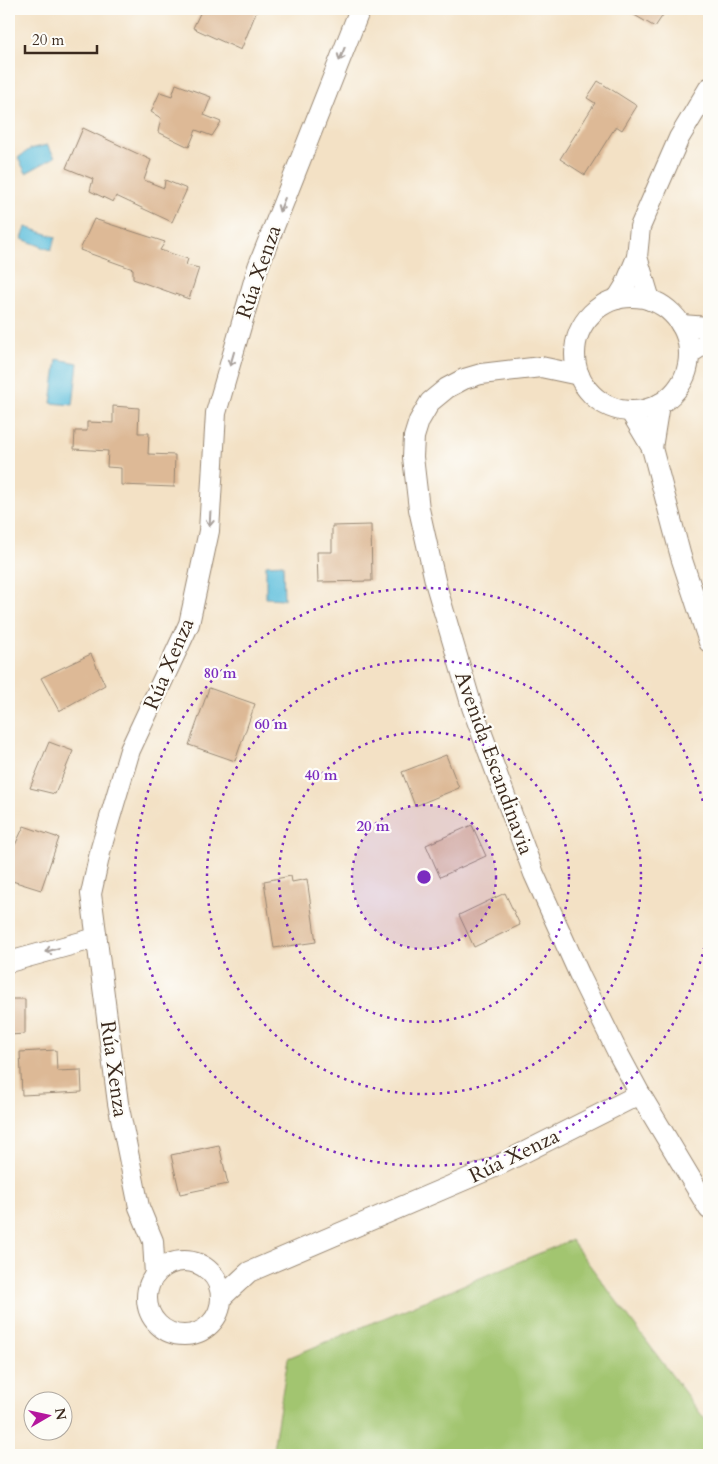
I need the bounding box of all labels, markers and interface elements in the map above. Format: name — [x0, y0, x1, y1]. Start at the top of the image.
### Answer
scale bar — [25, 22, 98, 54]
text: 20 m — [32, 30, 64, 50]
one-way arrow — [337, 46, 346, 61]
one-way arrow — [277, 197, 287, 212]
street label: Rúa Xenza — [229, 221, 289, 323]
one-way arrow — [226, 351, 236, 367]
one-way arrow — [205, 511, 215, 527]
street label: Rúa Xenza — [137, 614, 201, 714]
text: 80 m — [203, 663, 237, 683]
street label: Avenida Escandinavia — [447, 667, 541, 859]
text: 60 m — [254, 714, 288, 734]
text: 40 m — [304, 765, 338, 785]
text: 20 m — [356, 816, 390, 836]
centre of rings — [415, 868, 433, 886]
one-way arrow — [45, 946, 61, 956]
street label: Rúa Xenza — [93, 1019, 135, 1119]
street label: Rúa Xenza — [464, 1122, 564, 1190]
north arrow — [22, 1392, 72, 1442]
text: N — [50, 1407, 71, 1422]

